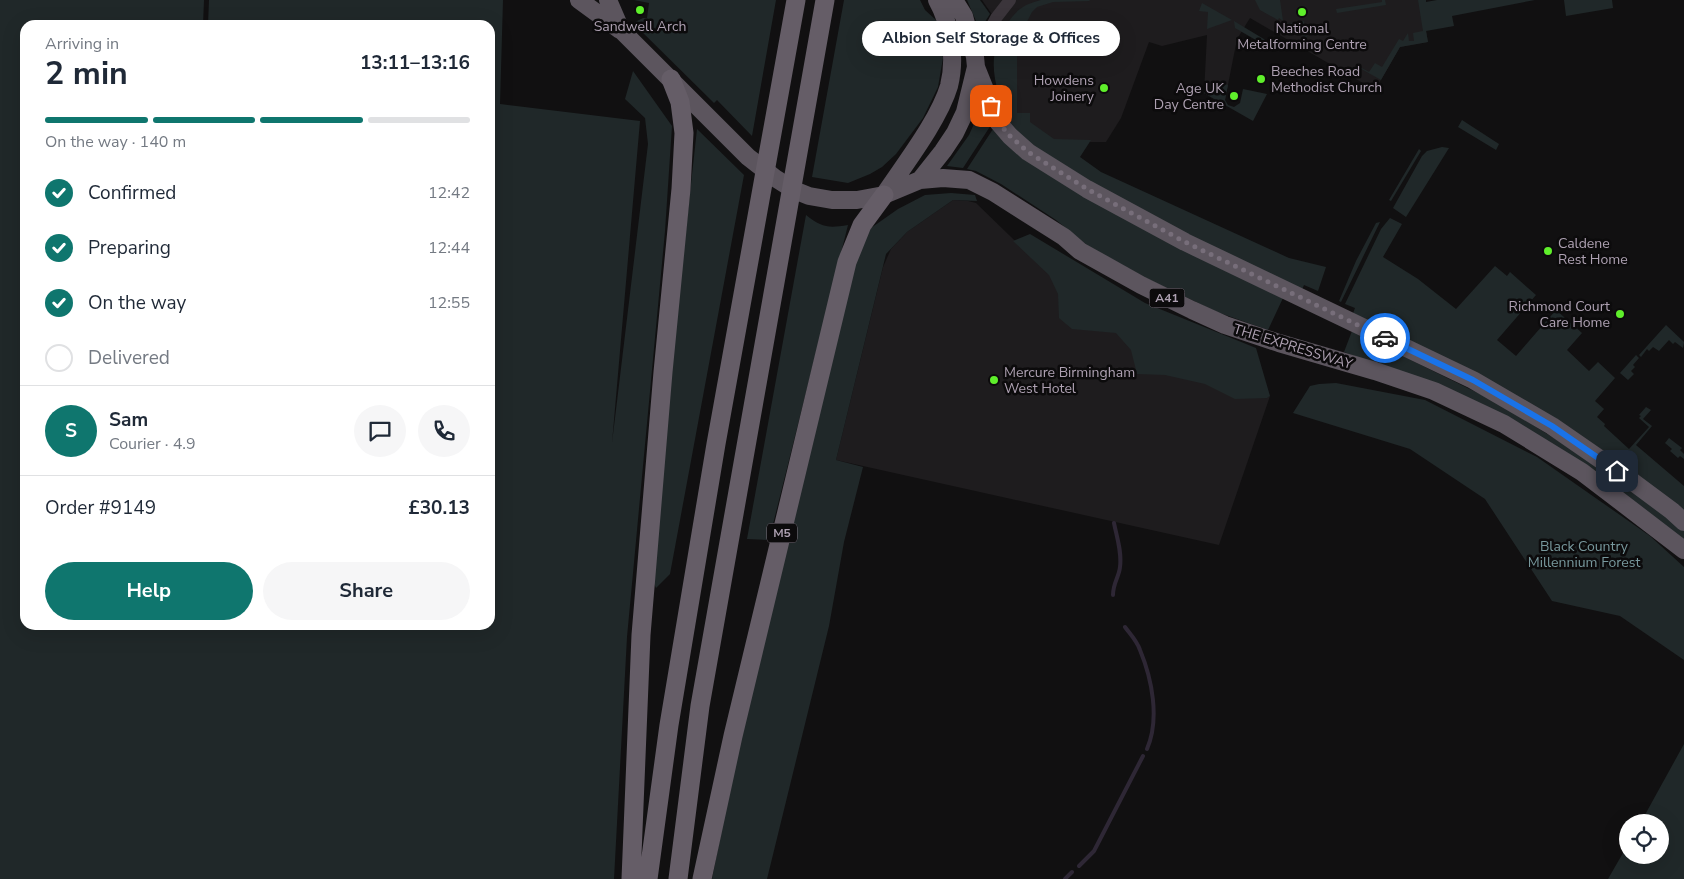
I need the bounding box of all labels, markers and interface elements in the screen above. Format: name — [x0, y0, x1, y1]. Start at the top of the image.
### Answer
marker: Sandwell Arch — [634, 4, 646, 16]
marker: National Metalforming Centre — [1296, 6, 1308, 18]
place label: Sandwell Arch — [594, 17, 686, 36]
place label: National Metalforming Centre — [1237, 19, 1367, 54]
callout: Albion Self Storage & Offices — [862, 21, 1120, 56]
text: Albion Self Storage & Offices — [882, 27, 1100, 49]
text: Arriving in — [45, 33, 119, 55]
text: 13:11–13:16 — [360, 50, 470, 76]
text: 2 min — [45, 52, 128, 95]
place label: Beeches Road Methodist Church — [1271, 62, 1382, 97]
place label: Howdens Joinery — [1034, 71, 1095, 106]
marker: Beeches Road Methodist Church — [1255, 73, 1267, 85]
place label: Age UK Day Centre — [1154, 79, 1224, 114]
marker: Howdens Joinery — [1098, 82, 1110, 94]
pin — [970, 85, 1012, 127]
marker: Age UK Day Centre — [1228, 90, 1240, 102]
icon: bag — [977, 92, 1005, 120]
text: On the way · 140 m — [45, 131, 186, 153]
icon: check — [45, 179, 73, 207]
text: Confirmed — [88, 180, 176, 206]
text: 12:42 — [428, 182, 470, 204]
icon: check — [45, 234, 73, 262]
place label: Caldene Rest Home — [1558, 234, 1628, 269]
text: Preparing — [88, 235, 171, 261]
text: 12:44 — [428, 237, 470, 259]
marker: Caldene Rest Home — [1542, 245, 1554, 257]
road number: A41 — [1150, 288, 1184, 308]
icon: check — [45, 289, 73, 317]
text: On the way — [88, 290, 186, 316]
text: 12:55 — [428, 292, 470, 314]
place label: Richmond Court Care Home — [1509, 297, 1610, 332]
marker: Richmond Court Care Home — [1614, 308, 1626, 320]
courier — [1360, 313, 1410, 363]
street label: THE EXPRESSWAY — [1231, 319, 1355, 374]
icon: car — [1371, 324, 1399, 352]
text: Delivered — [88, 345, 170, 371]
place label: Mercure Birmingham West Hotel — [1004, 363, 1135, 398]
marker: Mercure Birmingham West Hotel — [988, 374, 1000, 386]
button: chat — [354, 405, 406, 457]
button: phone — [418, 405, 470, 457]
text: Sam — [109, 407, 148, 433]
text: S — [65, 418, 77, 444]
text: Courier · 4.9 — [109, 433, 195, 455]
pin — [1596, 450, 1638, 492]
icon: home — [1603, 457, 1631, 485]
text: Order #9149 — [45, 495, 156, 521]
text: £30.13 — [408, 495, 470, 521]
road number: M5 — [767, 524, 797, 542]
park label: Black Country Millennium Forest — [1528, 537, 1640, 572]
button: Help — [45, 562, 253, 620]
button: Share — [263, 562, 470, 620]
map controls — [1619, 814, 1669, 864]
button: locate — [1619, 814, 1669, 864]

